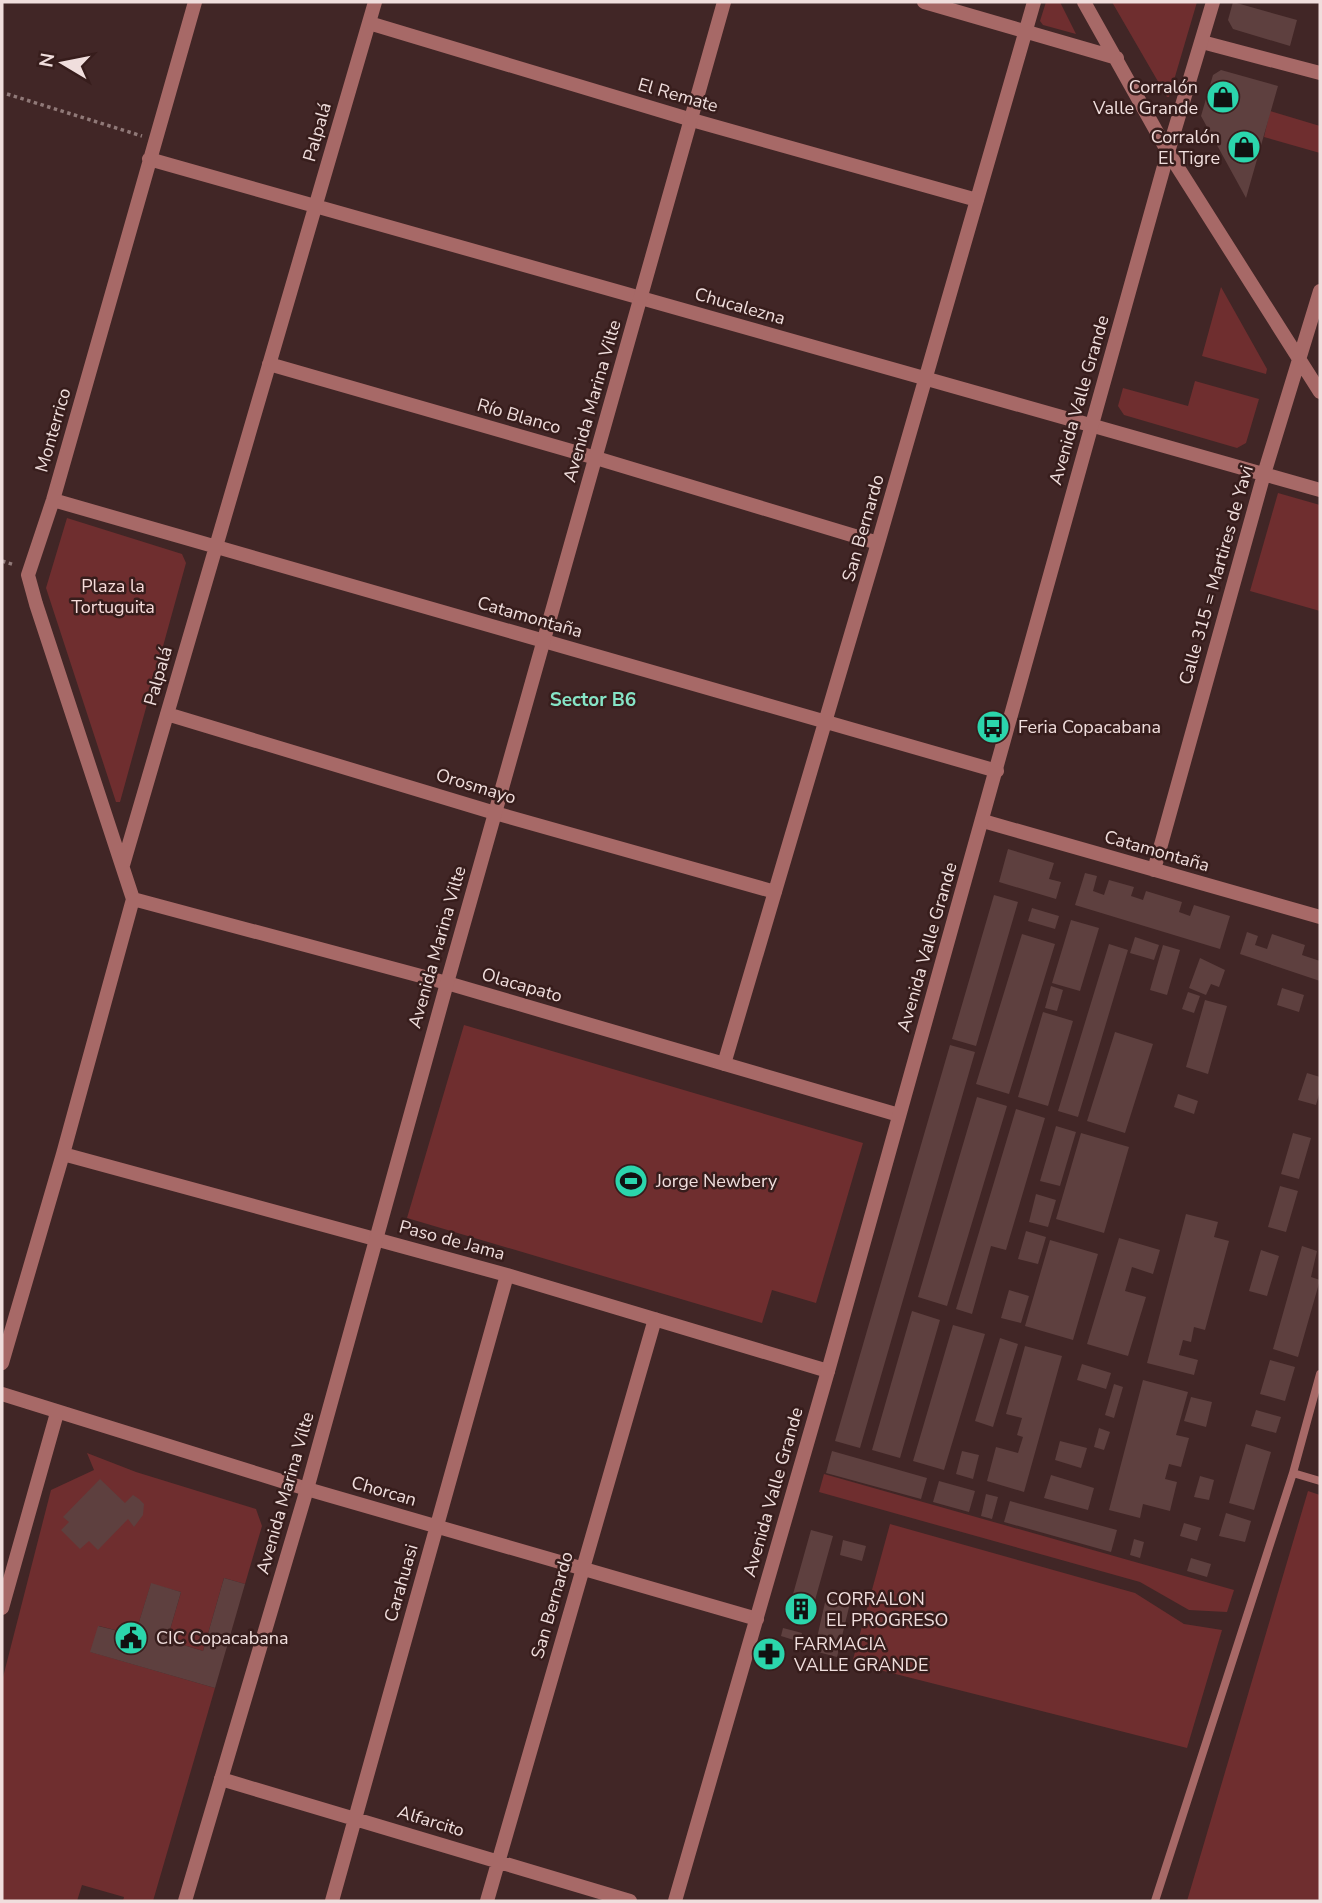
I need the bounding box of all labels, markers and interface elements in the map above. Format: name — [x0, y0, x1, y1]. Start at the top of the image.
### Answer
north arrow — [28, 28, 98, 98]
text: N — [33, 51, 61, 69]
street label: El Remate — [635, 72, 721, 118]
place label: Corralón Valle Grande — [1092, 75, 1198, 120]
shop icon: Corralón Valle Grande — [1204, 78, 1242, 116]
street label: Palpalá — [297, 100, 337, 164]
place label: Corralón El Tigre — [1151, 125, 1220, 170]
shop icon: Corralón El Tigre — [1225, 128, 1263, 166]
street label: Chucalezna — [692, 282, 788, 330]
street label: Avenida Valle Grande — [1043, 312, 1115, 488]
street label: Avenida Marina Vilte — [557, 317, 627, 485]
street label: Monterrico — [30, 385, 76, 475]
street label: Río Blanco — [474, 393, 564, 439]
street label: Calle 315 = Martires de Yavi — [1173, 463, 1259, 687]
street label: San Bernardo — [836, 472, 890, 584]
park label: Plaza la Tortuguita — [71, 574, 155, 619]
street label: Catamontaña — [475, 591, 585, 643]
street label: Palpalá — [138, 644, 178, 708]
district label: Sector B6 — [550, 687, 636, 713]
bus stop icon: Feria Copacabana — [974, 708, 1012, 746]
place label: Feria Copacabana — [1018, 715, 1161, 739]
street label: Orosmayo — [433, 762, 519, 810]
street label: Catamontaña — [1102, 825, 1212, 877]
street label: Avenida Valle Grande — [891, 859, 963, 1035]
street label: Avenida Marina Vilte — [402, 863, 472, 1031]
street label: Olacapato — [479, 962, 565, 1008]
sports icon: Jorge Newbery — [612, 1162, 650, 1200]
place label: Jorge Newbery — [655, 1169, 778, 1193]
street label: Paso de Jama — [396, 1214, 508, 1266]
street label: Avenida Valle Grande — [737, 1404, 809, 1580]
street label: Avenida Marina Vilte — [250, 1409, 320, 1577]
street label: Chorcan — [349, 1470, 419, 1512]
street label: Carahuasi — [378, 1541, 424, 1625]
street label: San Bernardo — [525, 1549, 579, 1661]
place label: CORRALON EL PROGRESO — [826, 1587, 948, 1632]
building icon: CORRALON EL PROGRESO — [782, 1590, 820, 1628]
public building icon: CIC Copacabana — [112, 1619, 150, 1657]
place label: CIC Copacabana — [156, 1626, 289, 1650]
place label: FARMACIA VALLE GRANDE — [793, 1632, 928, 1677]
pharmacy icon: FARMACIA VALLE GRANDE — [750, 1635, 788, 1673]
street label: Alfarcito — [395, 1799, 467, 1843]

